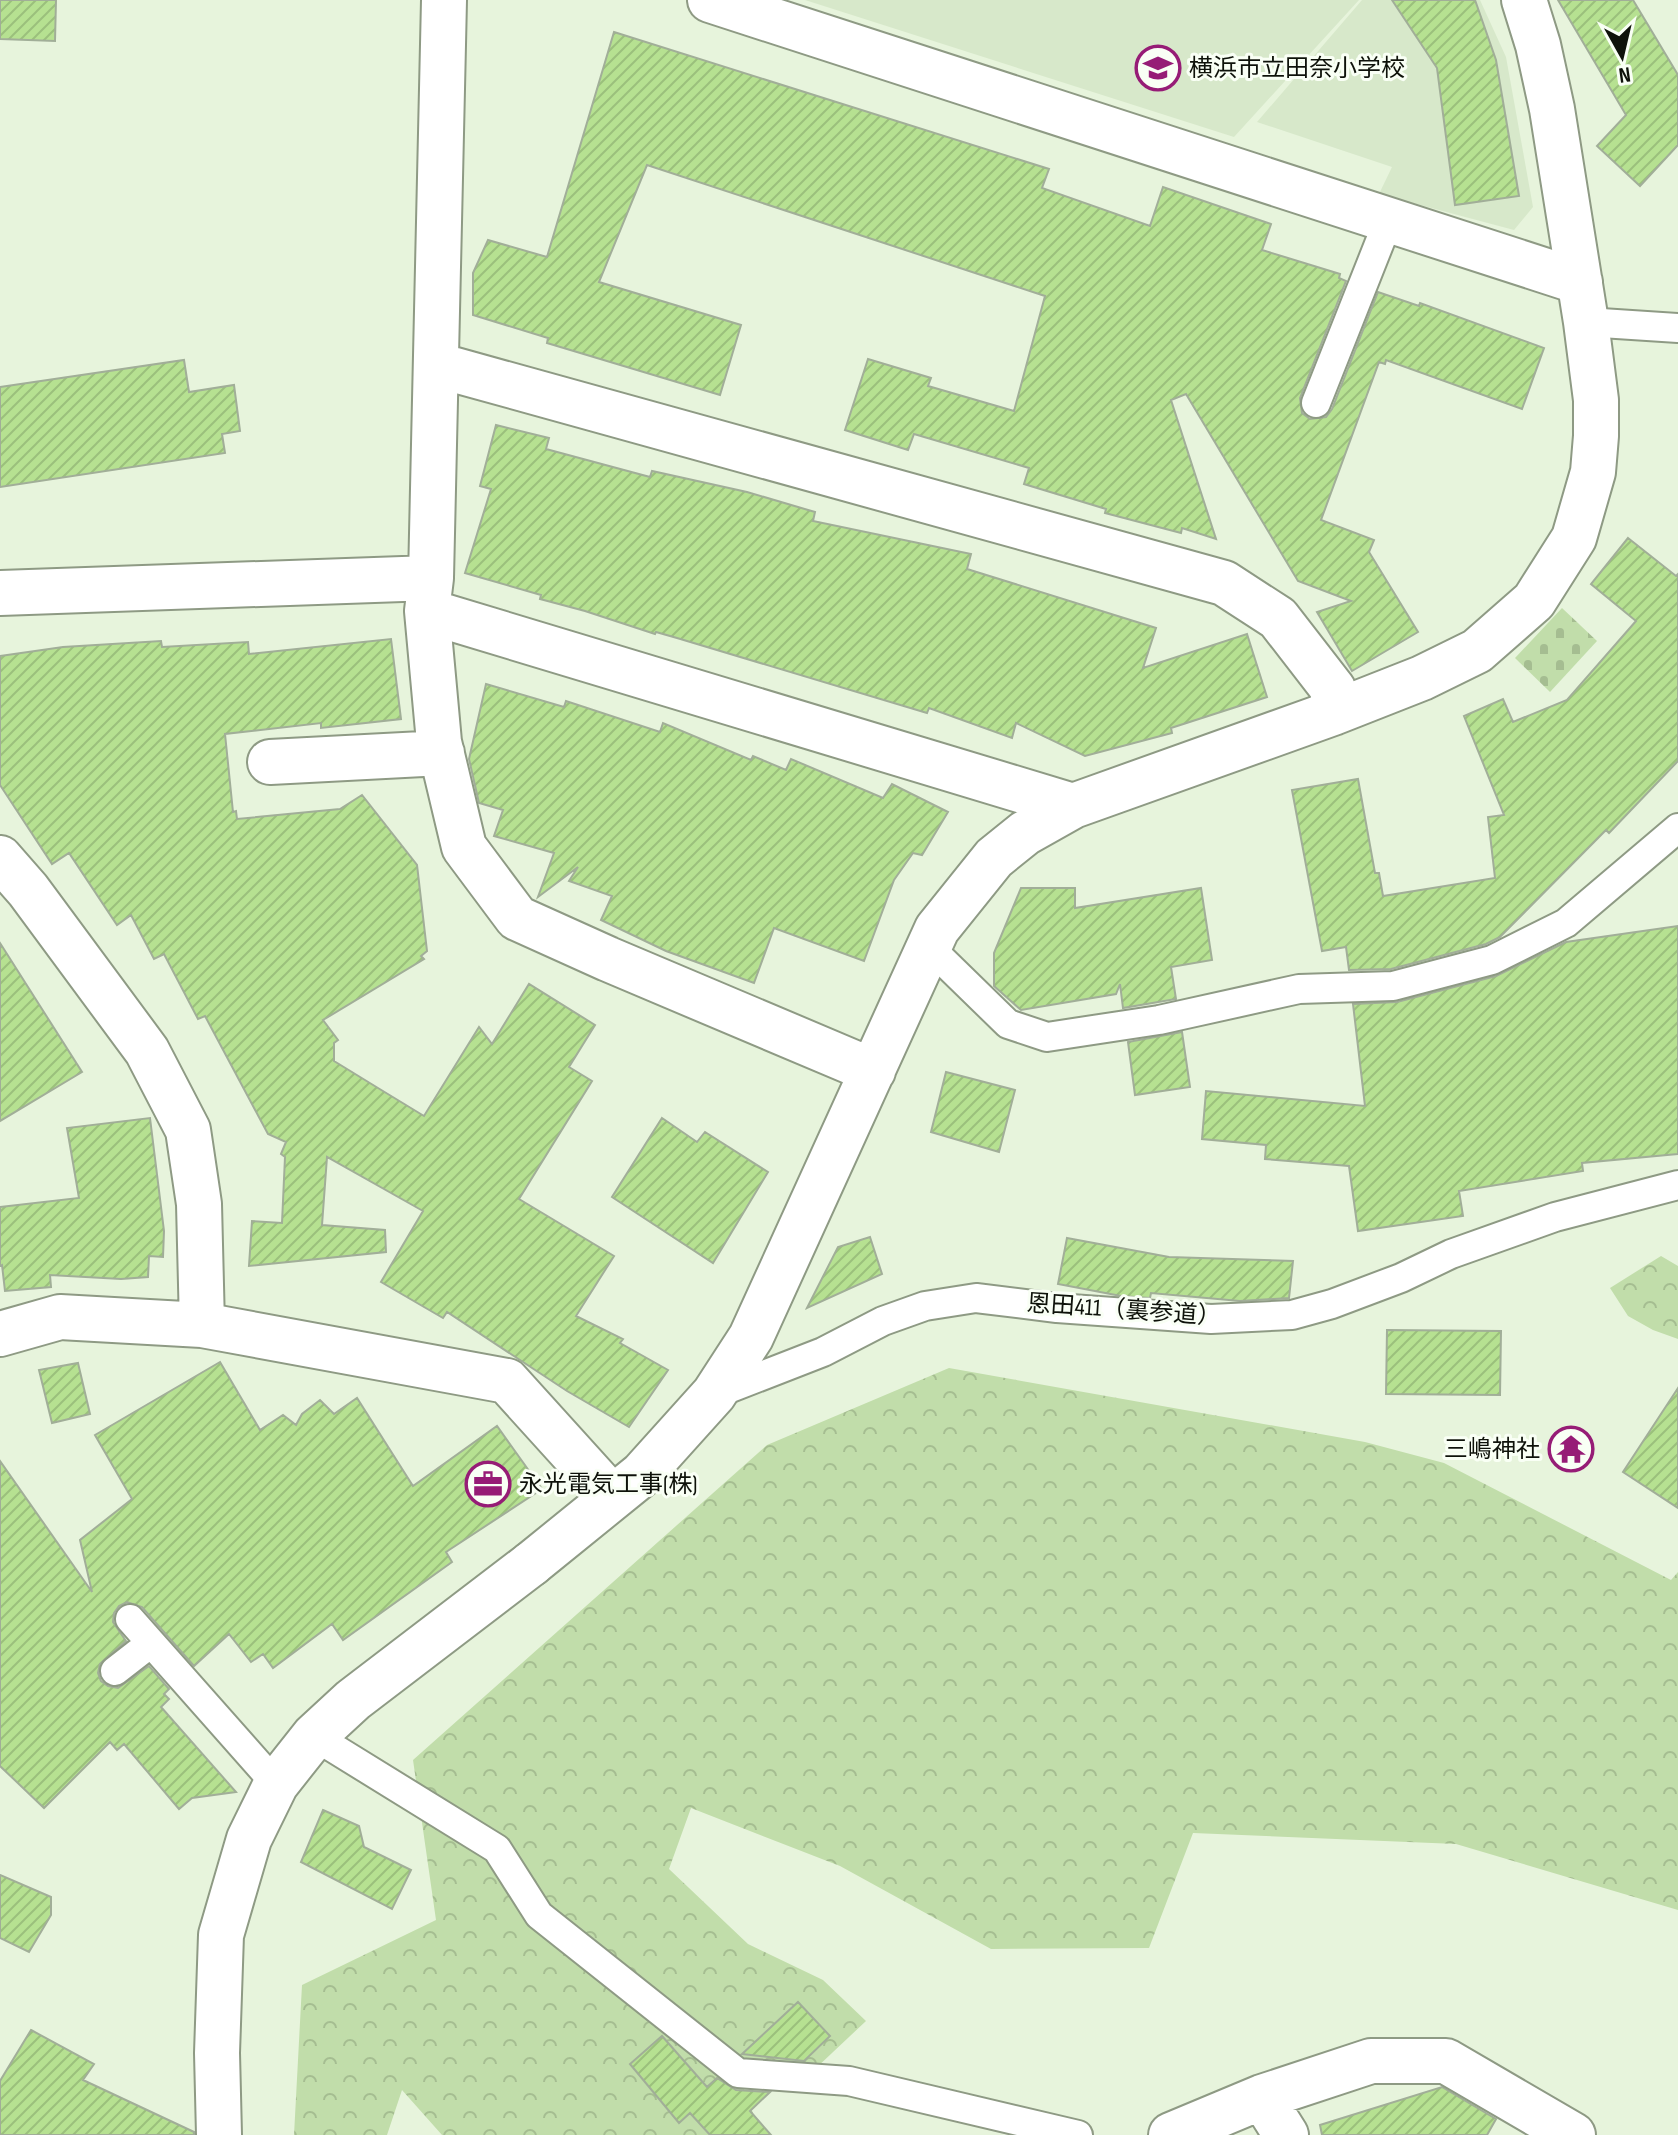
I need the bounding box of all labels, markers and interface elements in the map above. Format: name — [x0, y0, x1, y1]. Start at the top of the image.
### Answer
north arrow — [1582, 16, 1662, 96]
school or university icon: 横浜市立田奈小学校 — [1134, 44, 1182, 92]
place label: 横浜市立田奈小学校 — [1189, 54, 1405, 83]
text: N — [1617, 60, 1632, 89]
street label: 恩田411（裏参道） — [1026, 1289, 1222, 1331]
temple icon: 三嶋神社 — [1547, 1425, 1595, 1473]
place label: 三嶋神社 — [1444, 1435, 1540, 1464]
office icon: 永光電気工事(株) — [464, 1460, 512, 1508]
place label: 永光電気工事(株) — [519, 1470, 697, 1499]

